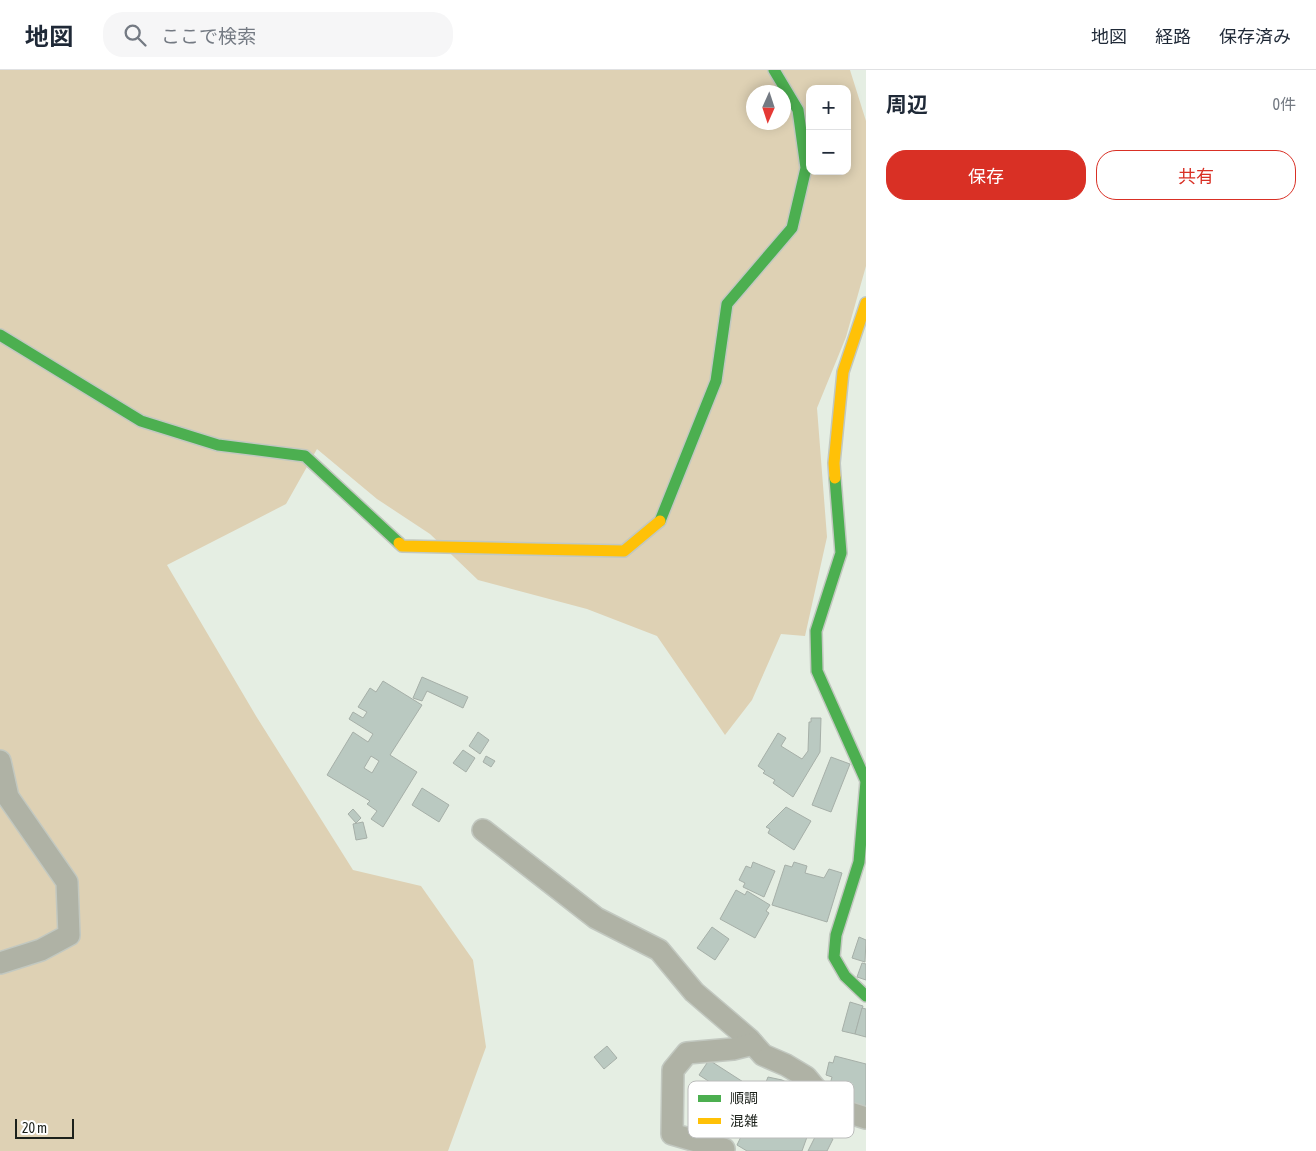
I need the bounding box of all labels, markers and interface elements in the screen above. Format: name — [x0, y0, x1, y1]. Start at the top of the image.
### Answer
search box — [103, 12, 453, 57]
icon: search — [121, 21, 149, 49]
text: 地図 — [25, 23, 73, 50]
text: ここで検索 — [161, 25, 256, 47]
text: 地図 — [1091, 26, 1127, 47]
text: 経路 — [1155, 26, 1191, 47]
text: 保存済み — [1219, 26, 1291, 47]
north arrow — [746, 85, 791, 130]
map controls — [806, 85, 851, 175]
button: + — [806, 85, 851, 130]
text: 周辺 — [886, 92, 928, 116]
text: 0件 — [1272, 95, 1296, 113]
button: − — [806, 130, 851, 175]
button: 保存 — [886, 150, 1086, 200]
button: 共有 — [1096, 150, 1296, 200]
legend — [688, 1081, 854, 1138]
text: 順調 — [730, 1090, 758, 1106]
text: 混雑 — [730, 1113, 758, 1129]
scale bar — [15, 1116, 74, 1139]
text: 20 m — [22, 1120, 47, 1136]

